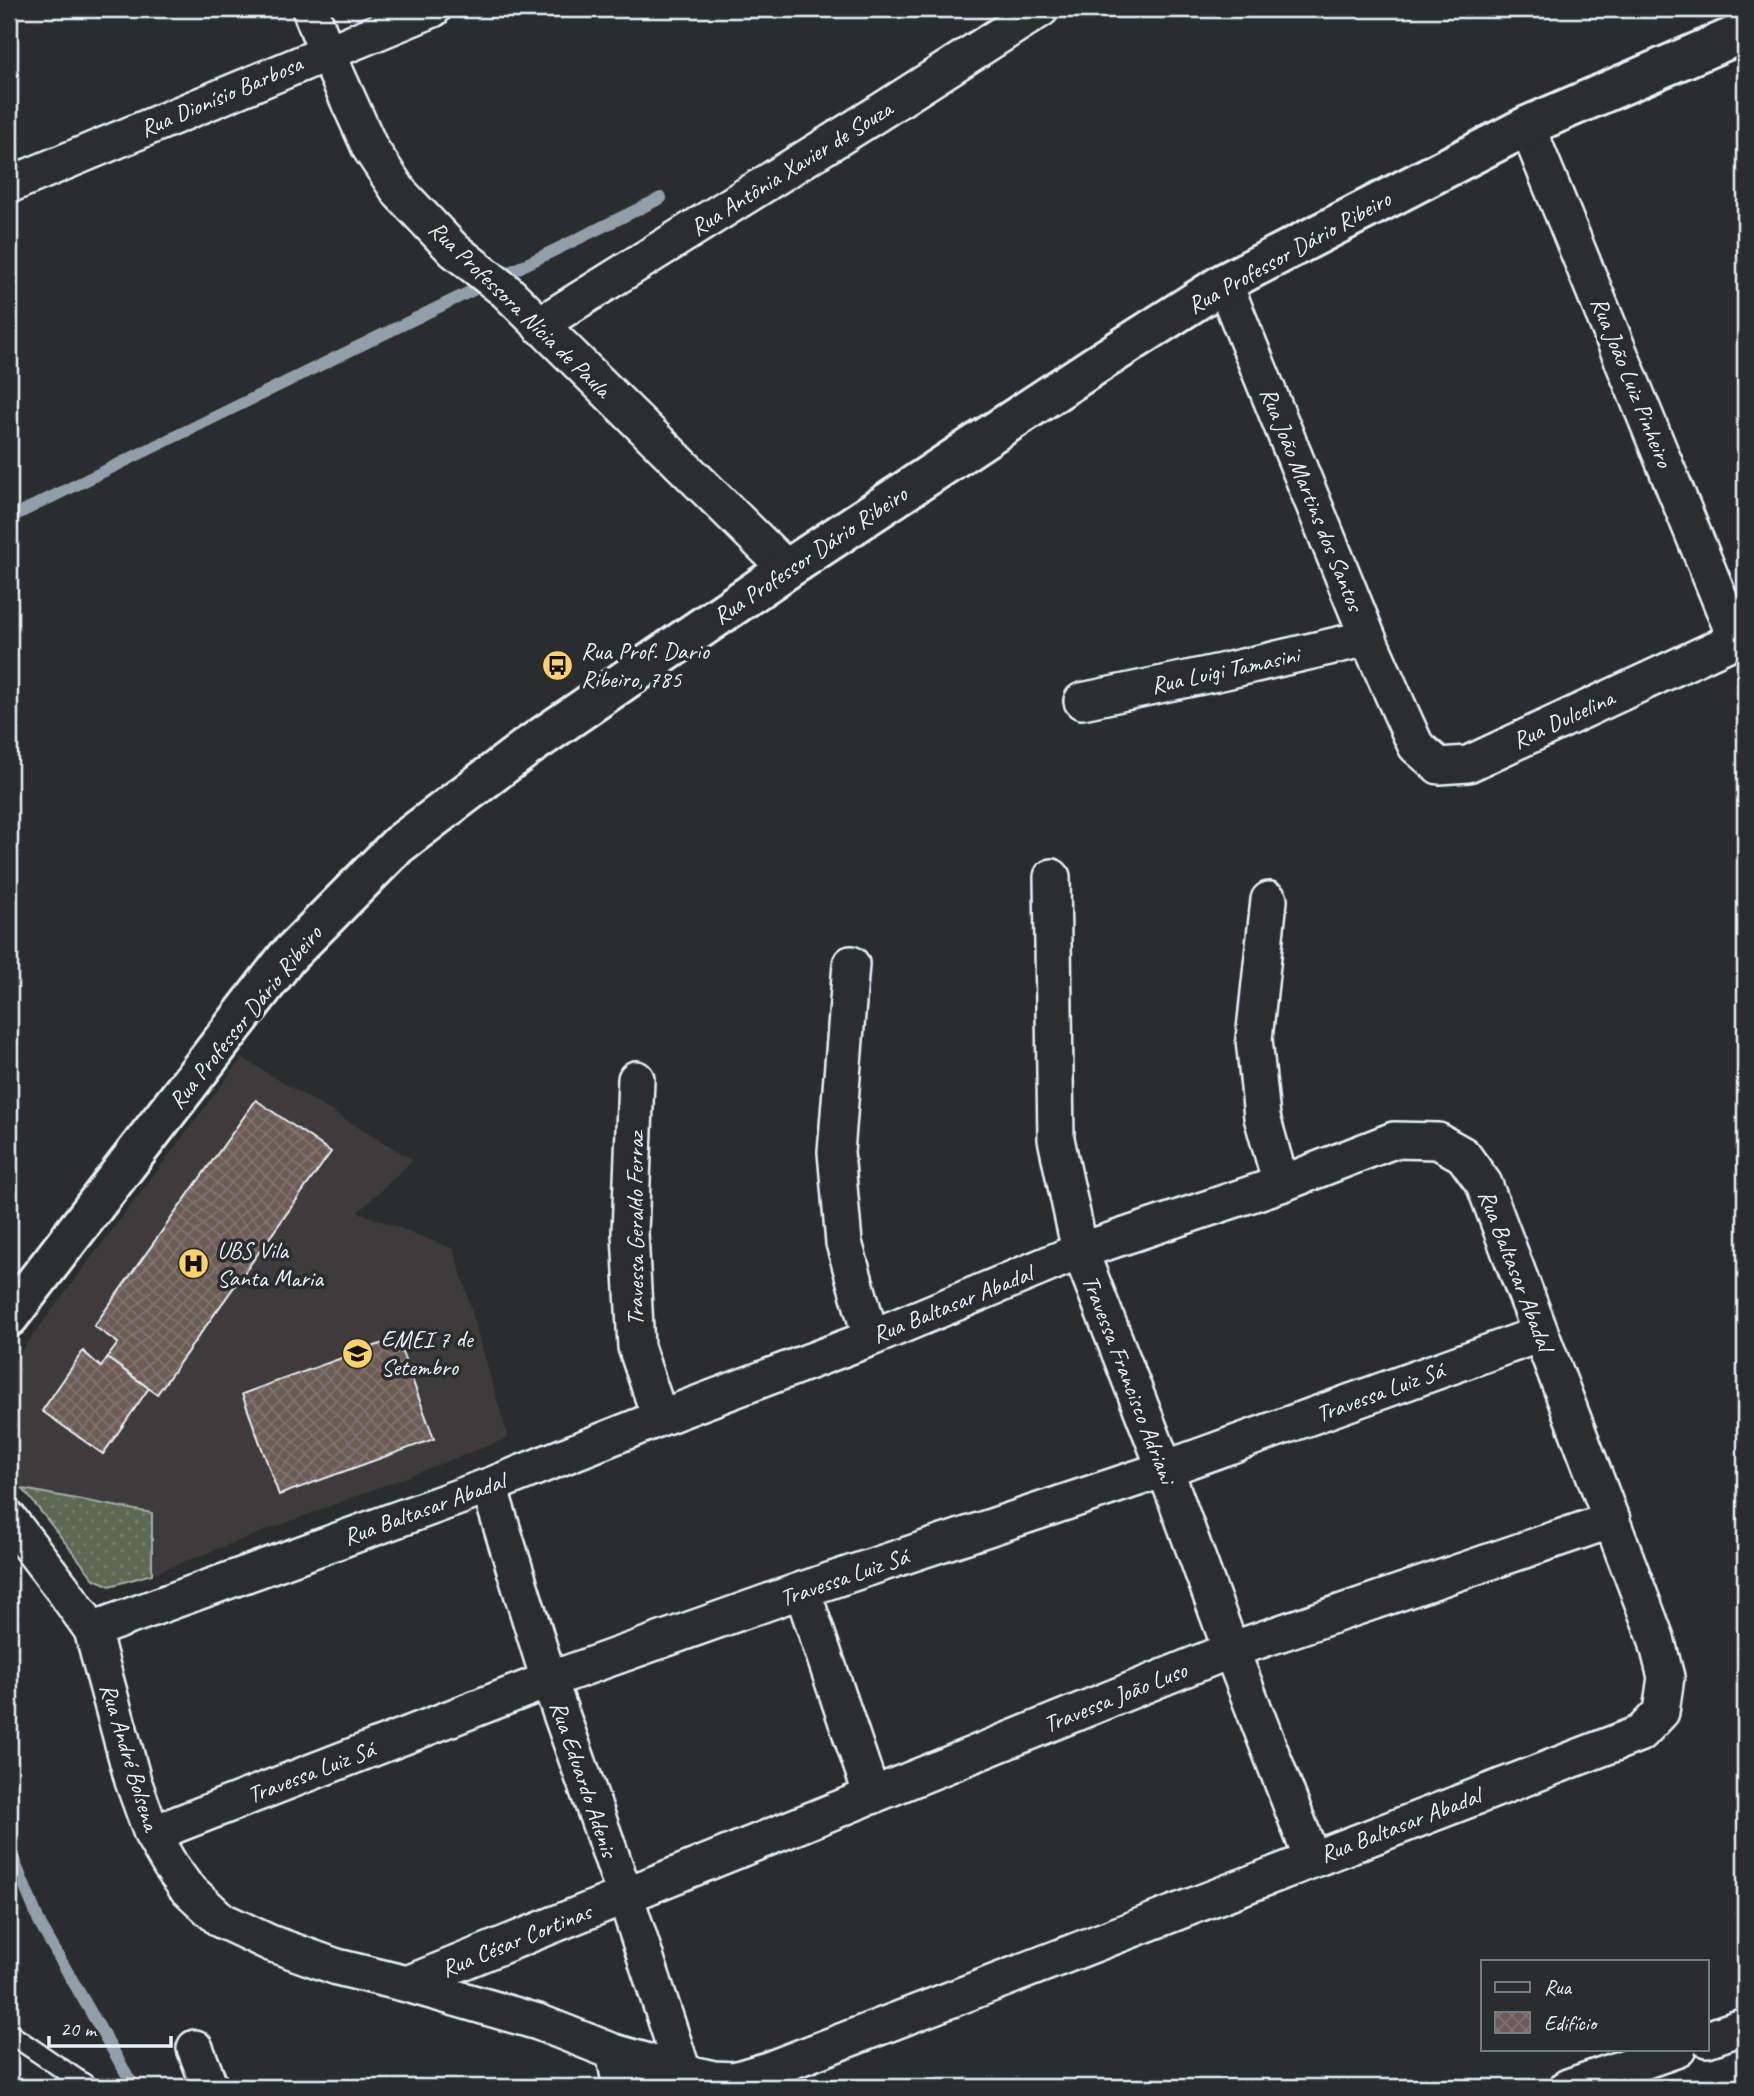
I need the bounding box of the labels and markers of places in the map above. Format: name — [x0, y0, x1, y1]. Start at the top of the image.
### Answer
place label: Rua Prof. Dario Ribeiro, 785 — [581, 636, 710, 694]
bus stop icon: Rua Prof. Dario Ribeiro, 785 — [541, 648, 575, 682]
place label: UBS Vila Santa Maria — [217, 1235, 324, 1293]
hospital icon: UBS Vila Santa Maria — [177, 1247, 211, 1281]
place label: EMEI 7 de Setembro — [381, 1324, 475, 1382]
school or university icon: EMEI 7 de Setembro — [341, 1336, 375, 1370]

